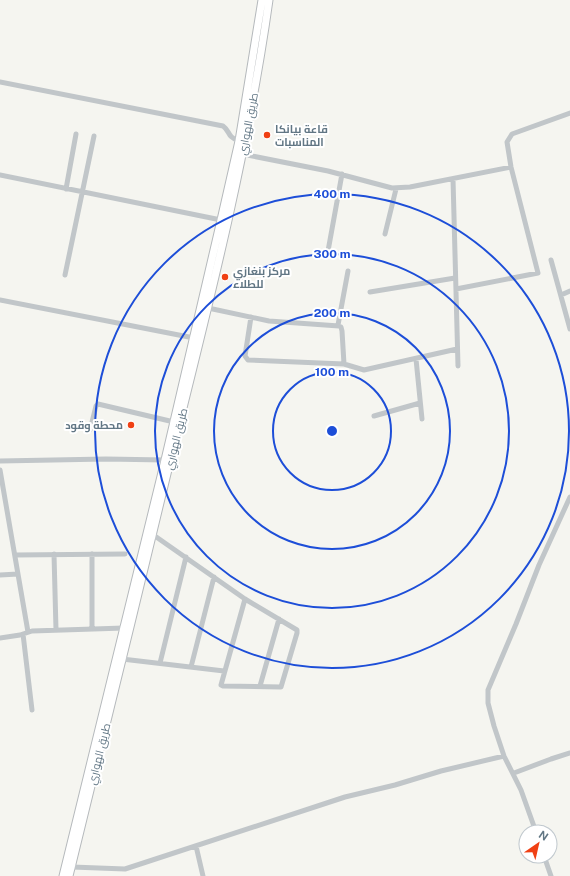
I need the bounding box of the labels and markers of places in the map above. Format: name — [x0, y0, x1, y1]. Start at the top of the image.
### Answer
place label: قاعة بيانكا المناسبات — [275, 123, 328, 149]
marker: قاعة بيانكا المناسبات — [262, 130, 272, 140]
place label: مركز بنغازي للطلاء — [233, 265, 290, 290]
marker: مركز بنغازي للطلاء — [220, 272, 230, 282]
place label: محطة وقود — [65, 419, 123, 433]
marker: محطة وقود — [126, 420, 136, 430]
centre of rings — [325, 424, 339, 438]

